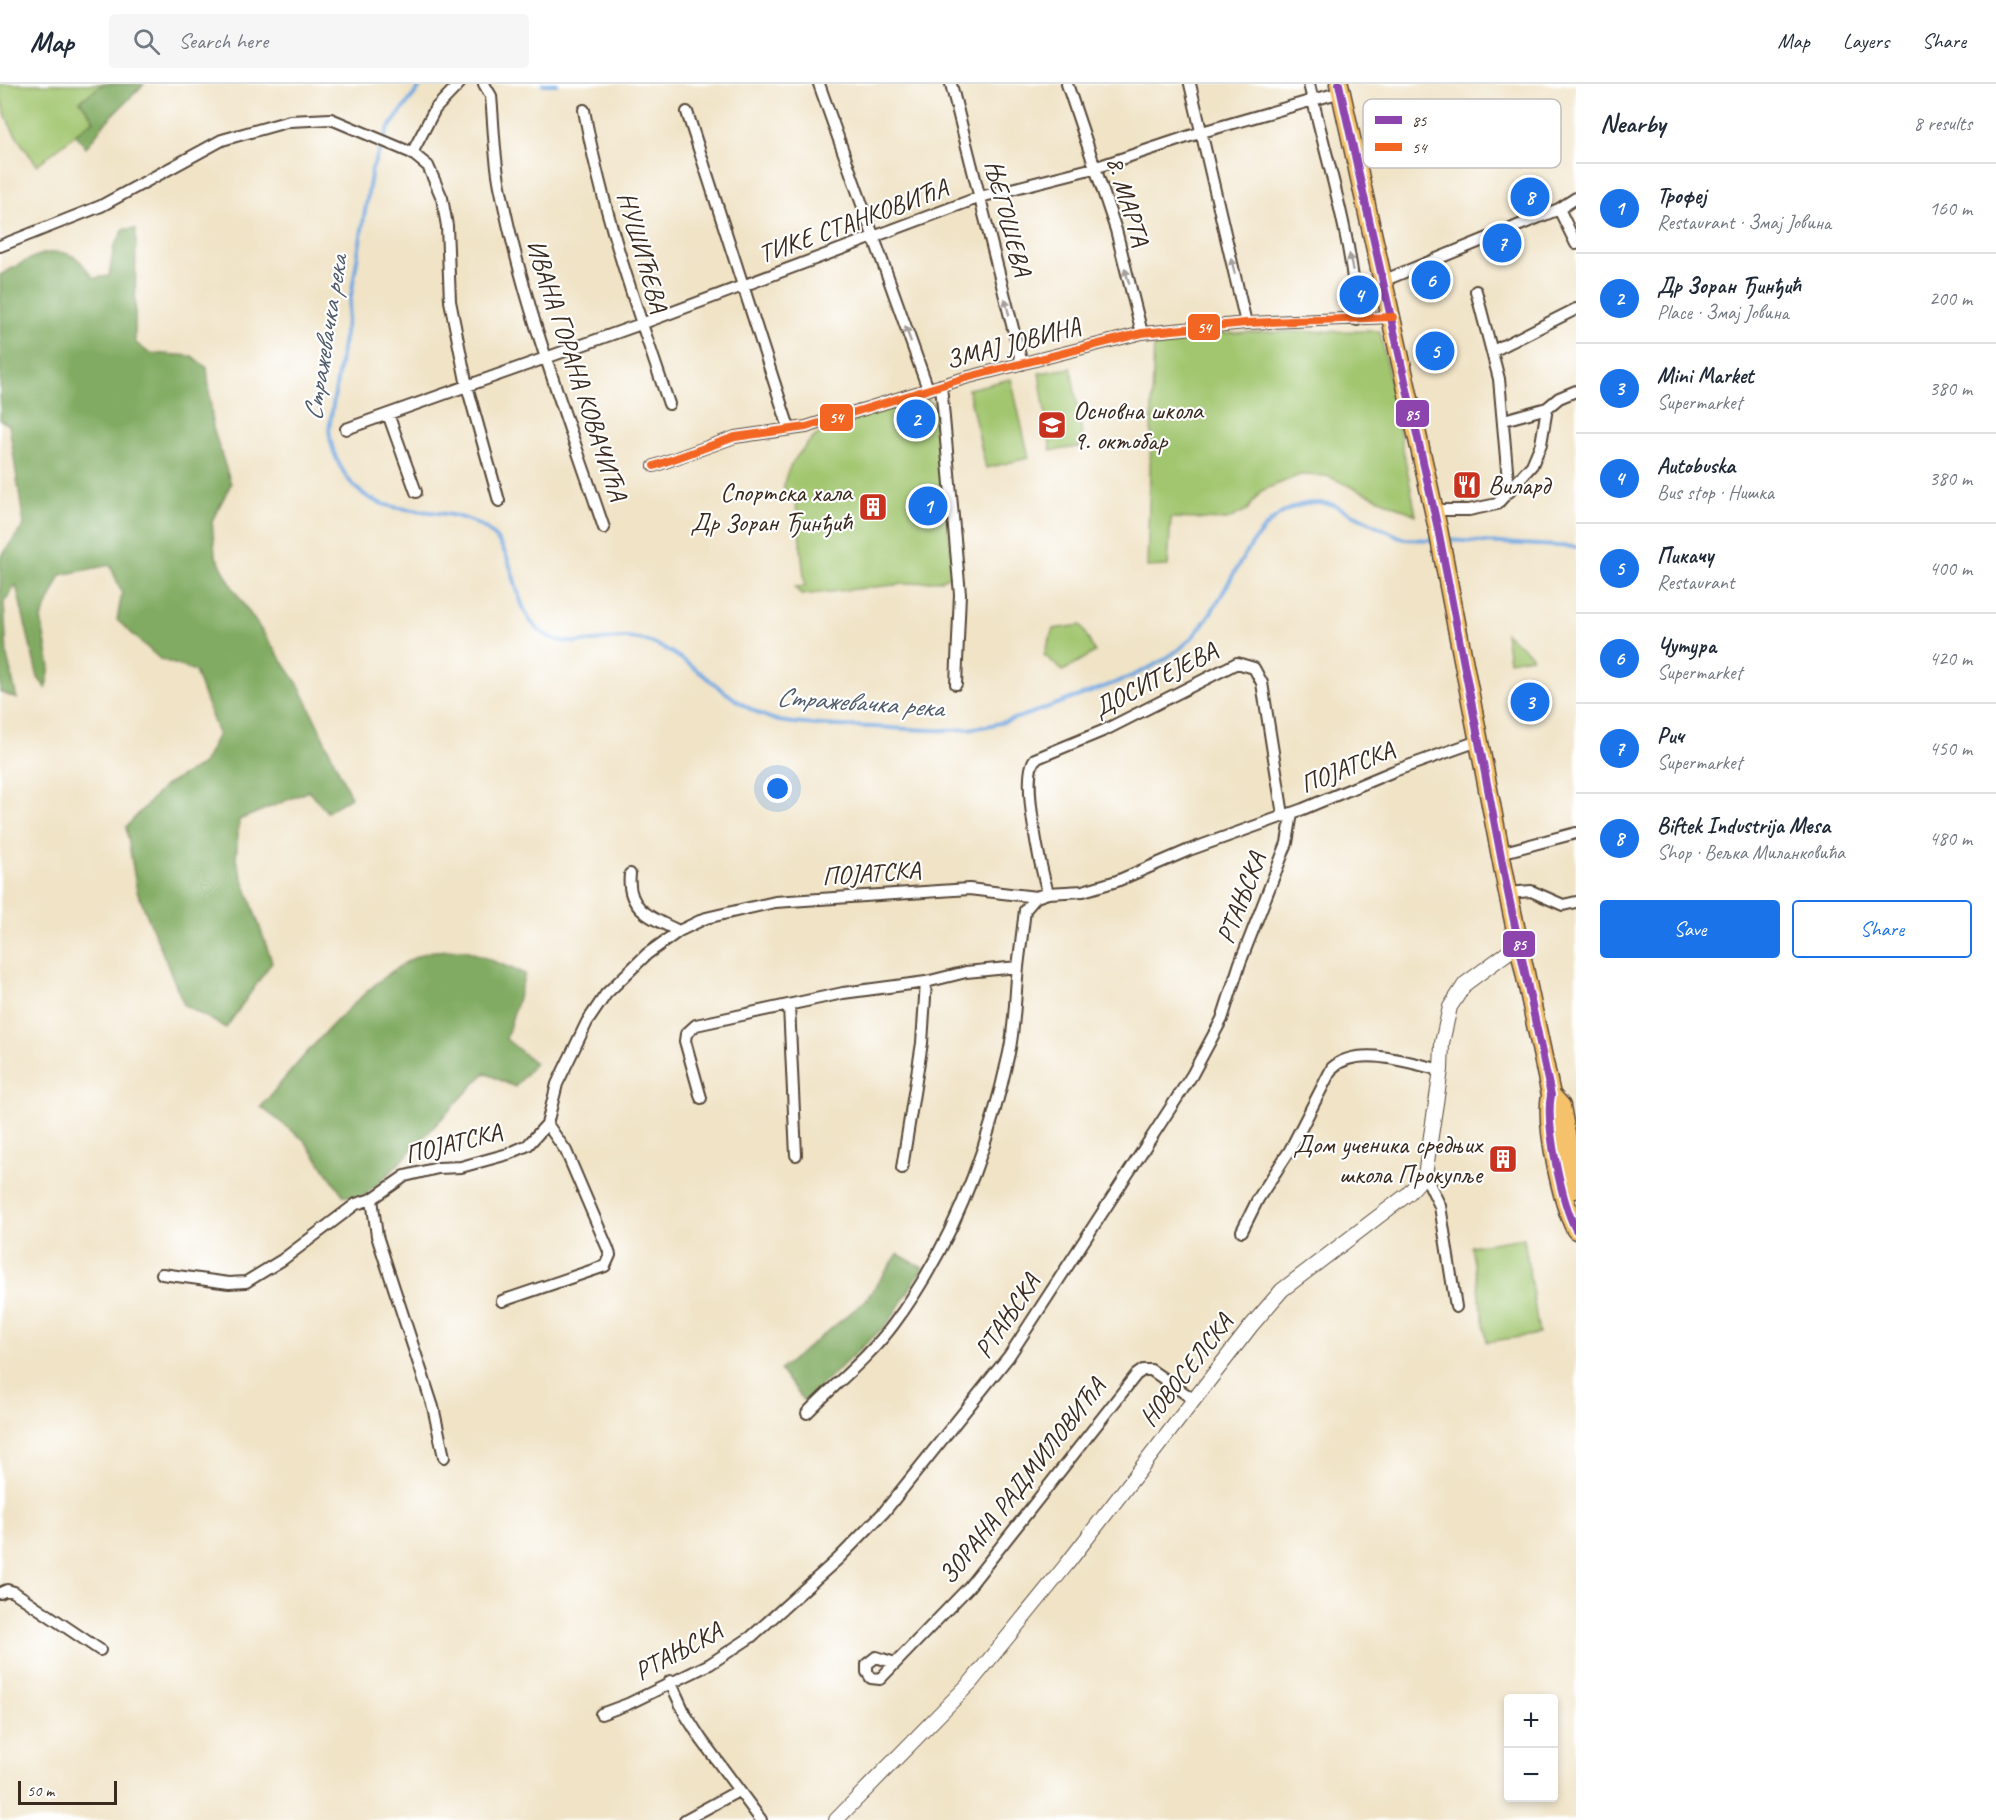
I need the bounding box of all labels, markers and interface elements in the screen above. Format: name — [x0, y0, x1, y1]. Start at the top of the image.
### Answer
search box — [109, 14, 529, 68]
text: Map — [30, 24, 73, 59]
icon: search — [130, 25, 163, 58]
text: Search here — [178, 27, 268, 55]
text: Map — [1777, 28, 1810, 54]
text: Layers — [1843, 28, 1889, 54]
text: Share — [1922, 28, 1966, 54]
legend — [1363, 99, 1561, 168]
text: Nearby — [1600, 107, 1665, 140]
text: 85 — [1412, 111, 1427, 131]
text: 8 results — [1913, 111, 1972, 136]
text: 54 — [1412, 138, 1428, 158]
street label: 8. МАРТА — [1099, 152, 1158, 251]
street label: ЊЕГОШЕВА — [977, 157, 1040, 281]
street label: ТИКЕ СТАНКОВИЋА — [754, 171, 954, 271]
pin: 8 — [1510, 174, 1550, 220]
text: Трофеј — [1657, 182, 1706, 210]
street label: НУШИЋЕВА — [610, 188, 676, 317]
text: 1 — [1615, 196, 1624, 221]
text: 160 m — [1929, 196, 1972, 221]
text: Restaurant · Змај Јовина — [1657, 210, 1831, 235]
pin: 7 — [1482, 220, 1522, 266]
street label: ИВАНА ГОРАНА КОВАЧИЋА — [519, 235, 635, 507]
water label: Стражевачка река — [295, 250, 355, 423]
one-way arrow — [1345, 253, 1355, 272]
one-way arrow — [1228, 257, 1238, 276]
pin: 6 — [1412, 258, 1450, 302]
one-way arrow — [1122, 267, 1132, 285]
pin: 4 — [1340, 272, 1378, 318]
text: Др Зоран Ђинђић — [1657, 272, 1801, 300]
text: 2 — [1615, 286, 1624, 311]
text: 200 m — [1929, 286, 1972, 311]
one-way arrow — [1002, 298, 1012, 316]
text: Place · Змај Јовина — [1657, 300, 1789, 325]
street label: ЗМАЈ ЈОВИНА — [942, 309, 1085, 377]
line badge: 54 — [1187, 313, 1221, 341]
text: 54 — [1197, 318, 1213, 338]
one-way arrow — [903, 325, 912, 343]
pin: 5 — [1416, 328, 1454, 374]
text: Mini Market — [1657, 362, 1753, 390]
text: 3 — [1615, 376, 1624, 401]
text: 380 m — [1929, 376, 1972, 401]
text: Supermarket — [1657, 390, 1742, 415]
place label: Основна школа 9. октобар — [1073, 394, 1204, 457]
pin: 2 — [896, 396, 936, 442]
line badge: 85 — [1395, 399, 1430, 428]
line badge: 54 — [819, 403, 854, 432]
text: 85 — [1405, 405, 1421, 425]
text: 54 — [829, 408, 845, 428]
school or university icon: Основна школа 9. октобар — [1036, 409, 1068, 441]
text: Autobuska — [1657, 452, 1735, 480]
text: 4 — [1615, 466, 1624, 491]
text: 380 m — [1929, 466, 1972, 491]
restaurant icon: Вилард — [1451, 469, 1483, 501]
place label: Вилард — [1488, 469, 1552, 502]
place label: Спортска хала Др Зоран Ђинђић — [690, 476, 854, 539]
text: Bus stop · Нишка — [1657, 480, 1774, 505]
pin: 1 — [908, 484, 948, 528]
building icon: Спортска хала Др Зоран Ђинђић — [857, 491, 889, 523]
text: Пикачу — [1657, 542, 1713, 570]
text: 5 — [1615, 556, 1624, 581]
text: 400 m — [1929, 556, 1972, 581]
text: Restaurant — [1657, 570, 1734, 595]
text: Чутура — [1657, 632, 1716, 660]
street label: ДОСИТЕЈЕВА — [1087, 633, 1223, 724]
text: 6 — [1615, 646, 1624, 671]
text: 420 m — [1929, 646, 1972, 671]
text: Supermarket — [1657, 660, 1742, 685]
water label: Стражевачка река — [776, 679, 947, 725]
pin: 3 — [1510, 680, 1550, 724]
text: Рич — [1657, 722, 1683, 750]
street label: ПОЈАТСКА — [1295, 733, 1400, 801]
text: 7 — [1615, 736, 1624, 761]
text: 450 m — [1929, 736, 1972, 761]
text: Supermarket — [1657, 750, 1742, 775]
your location — [763, 774, 792, 803]
text: Biftek Industrija Mesa — [1657, 812, 1830, 840]
text: 8 — [1615, 826, 1624, 851]
text: 480 m — [1929, 826, 1972, 851]
text: Shop · Вељка Миланковића — [1657, 840, 1845, 865]
street label: РТАЊСКА — [1209, 846, 1274, 948]
street label: ПОЈАТСКА — [821, 853, 922, 893]
button: Save — [1600, 900, 1780, 958]
button: Share — [1792, 900, 1972, 958]
line badge: 85 — [1502, 930, 1536, 958]
text: 85 — [1512, 935, 1528, 955]
street label: ПОЈАТСКА — [401, 1115, 506, 1171]
place label: Дом ученика средњих школа Прокупље — [1293, 1128, 1485, 1191]
building icon: Дом ученика средњих школа Прокупље — [1487, 1143, 1519, 1175]
street label: РТАЊСКА — [967, 1266, 1048, 1364]
street label: НОВОСЕЛСКА — [1132, 1306, 1241, 1433]
street label: ЗОРАНА РАДМИЛОВИЋА — [931, 1370, 1114, 1591]
street label: РТАЊСКА — [628, 1613, 729, 1688]
map controls — [1504, 1694, 1558, 1802]
button: + — [1504, 1694, 1558, 1748]
button: − — [1504, 1748, 1558, 1802]
scale bar — [18, 1778, 117, 1806]
text: 50 m — [27, 1781, 54, 1801]

